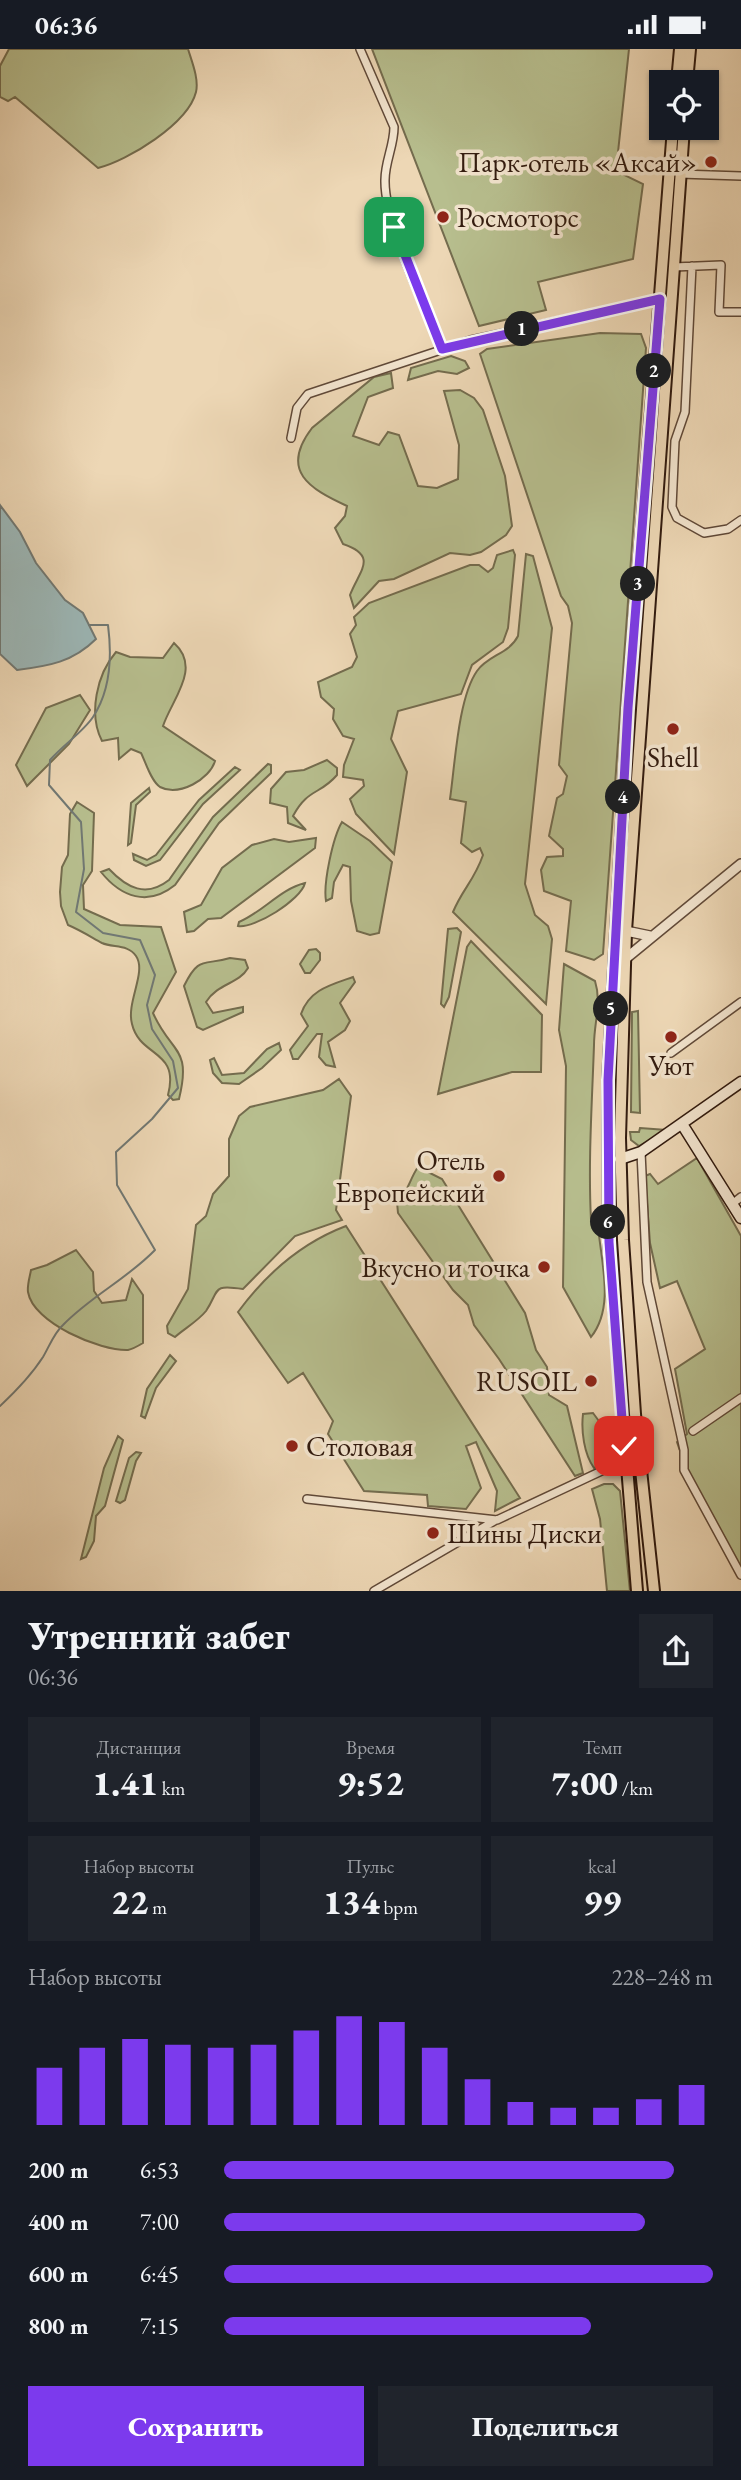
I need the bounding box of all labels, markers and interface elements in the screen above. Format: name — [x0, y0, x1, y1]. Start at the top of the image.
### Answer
text: 06:36 — [35, 8, 97, 42]
map controls — [649, 70, 719, 140]
button: locate — [649, 70, 719, 140]
place label: Парк-отель «Аксай» — [458, 144, 697, 180]
marker: Парк-отель «Аксай» — [703, 154, 719, 170]
pin — [364, 197, 424, 257]
place label: Росмоторс — [457, 199, 579, 235]
icon: arrive — [375, 208, 413, 246]
marker: Росмоторс — [435, 209, 451, 225]
pin: 1 — [504, 311, 540, 347]
text: 1 — [516, 316, 527, 341]
pin: 2 — [636, 353, 672, 389]
text: 2 — [648, 358, 659, 383]
pin: 3 — [620, 567, 656, 601]
text: 3 — [632, 571, 643, 596]
marker: Shell — [665, 721, 681, 737]
place label: Shell — [647, 739, 699, 775]
pin: 4 — [606, 779, 640, 815]
text: 4 — [617, 784, 628, 809]
pin: 5 — [594, 991, 628, 1027]
text: 5 — [605, 996, 616, 1021]
marker: Уют — [663, 1029, 679, 1045]
place label: Уют — [647, 1047, 694, 1083]
place label: Отель Европейский — [335, 1142, 485, 1210]
marker: Отель Европейский — [491, 1168, 507, 1184]
pin: 6 — [590, 1205, 626, 1239]
text: 6 — [602, 1209, 613, 1234]
place label: Вкусно и точка — [361, 1249, 531, 1285]
marker: Вкусно и точка — [536, 1259, 552, 1275]
place label: RUSOIL — [476, 1363, 578, 1399]
marker: RUSOIL — [583, 1373, 599, 1389]
pin — [594, 1416, 654, 1476]
icon: check — [605, 1427, 643, 1465]
place label: Столовая — [306, 1428, 413, 1464]
marker: Столовая — [284, 1438, 300, 1454]
place label: Шины Диски — [447, 1515, 602, 1551]
marker: Шины Диски — [425, 1525, 441, 1541]
text: Утренний забег — [28, 1611, 290, 1660]
button: share — [639, 1614, 713, 1688]
text: 06:36 — [28, 1662, 78, 1692]
text: Дистанция — [96, 1735, 181, 1760]
text: Время — [346, 1735, 395, 1760]
text: Темп — [582, 1735, 622, 1760]
text: 1.41 — [92, 1760, 158, 1805]
text: 9:52 — [337, 1760, 404, 1805]
text: 7:00 — [551, 1760, 618, 1805]
text: km — [158, 1776, 185, 1801]
text: /km — [618, 1776, 653, 1801]
text: Набор высоты — [84, 1854, 194, 1879]
text: Пульс — [346, 1854, 395, 1879]
text: kcal — [588, 1854, 616, 1879]
text: 22 — [111, 1879, 148, 1924]
text: 134 — [323, 1879, 380, 1924]
text: 99 — [583, 1879, 621, 1924]
text: m — [148, 1895, 167, 1920]
text: bpm — [380, 1895, 418, 1920]
text: Набор высоты — [28, 1962, 162, 1992]
text: 228–248 m — [612, 1962, 713, 1992]
text: 200 m — [28, 2155, 89, 2185]
text: 6:53 — [140, 2155, 179, 2185]
text: 400 m — [28, 2207, 89, 2237]
text: 7:00 — [140, 2207, 179, 2237]
text: 600 m — [28, 2259, 89, 2289]
text: 6:45 — [140, 2259, 179, 2289]
text: 800 m — [28, 2311, 89, 2341]
text: 7:15 — [140, 2311, 179, 2341]
button: Сохранить — [28, 2386, 364, 2466]
button: Поделиться — [378, 2386, 713, 2466]

